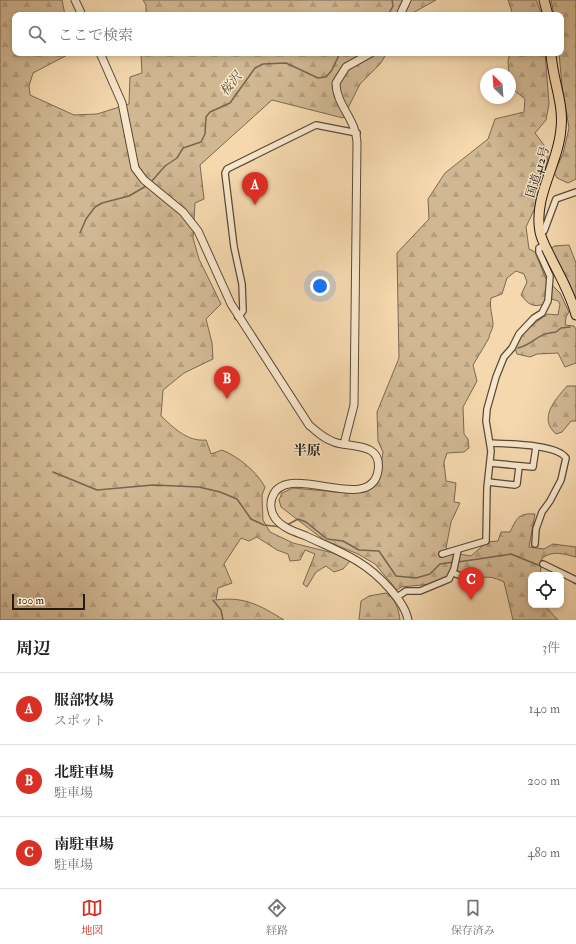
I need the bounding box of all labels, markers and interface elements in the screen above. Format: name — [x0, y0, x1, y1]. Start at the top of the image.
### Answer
search box — [12, 12, 564, 56]
icon: search — [26, 23, 48, 45]
text: ここで検索 — [58, 26, 133, 45]
water label: 桜沢 — [217, 67, 247, 99]
north arrow — [480, 68, 516, 104]
street label: 国道412号 — [523, 145, 553, 199]
pin: A — [242, 172, 268, 205]
your location — [310, 276, 330, 296]
pin: B — [214, 366, 240, 399]
district label: 半原 — [293, 442, 321, 459]
pin: C — [458, 567, 484, 600]
map controls — [528, 572, 564, 608]
button: locate — [528, 572, 564, 608]
scale bar — [12, 592, 85, 611]
text: 100 m — [18, 594, 44, 607]
text: 周辺 — [16, 638, 50, 659]
text: 3件 — [542, 640, 560, 656]
text: 服部牧場 — [54, 691, 114, 710]
text: A — [25, 701, 33, 717]
text: 140 m — [529, 701, 560, 717]
text: スポット — [54, 713, 106, 729]
text: 北駐車場 — [54, 763, 114, 782]
text: B — [25, 773, 33, 789]
text: 200 m — [527, 773, 560, 789]
text: 駐車場 — [54, 785, 93, 801]
text: 南駐車場 — [54, 835, 114, 854]
text: C — [24, 845, 34, 861]
text: 480 m — [527, 845, 560, 861]
text: 駐車場 — [54, 857, 93, 873]
tab: 地図 — [81, 897, 103, 937]
tab: 経路 — [266, 897, 288, 937]
tab: 保存済み — [451, 897, 495, 937]

